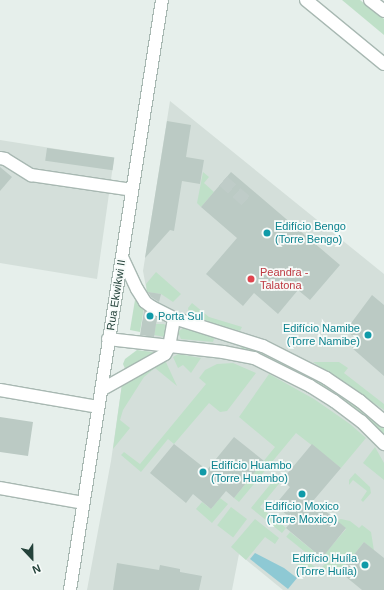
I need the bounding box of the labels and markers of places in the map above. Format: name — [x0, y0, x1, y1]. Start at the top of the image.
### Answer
place label: Edifício Bengo (Torre Bengo) — [275, 220, 346, 246]
marker: Edifício Bengo (Torre Bengo) — [262, 228, 272, 238]
place label: Peandra - Talatona — [260, 266, 308, 292]
marker: Peandra - Talatona — [245, 273, 257, 285]
place label: Porta Sul — [158, 309, 203, 323]
marker: Porta Sul — [145, 311, 155, 321]
place label: Edifício Namibe (Torre Namibe) — [283, 322, 360, 348]
marker: Edifício Namibe (Torre Namibe) — [363, 330, 373, 340]
place label: Edifício Huambo (Torre Huambo) — [211, 459, 292, 485]
marker: Edifício Huambo (Torre Huambo) — [198, 467, 208, 477]
marker: Edifício Moxico (Torre Moxico) — [297, 489, 307, 499]
place label: Edifício Moxico (Torre Moxico) — [265, 500, 339, 526]
place label: Edifício Huíla (Torre Huíla) — [292, 552, 357, 578]
marker: Edifício Huíla (Torre Huíla) — [360, 560, 370, 570]

